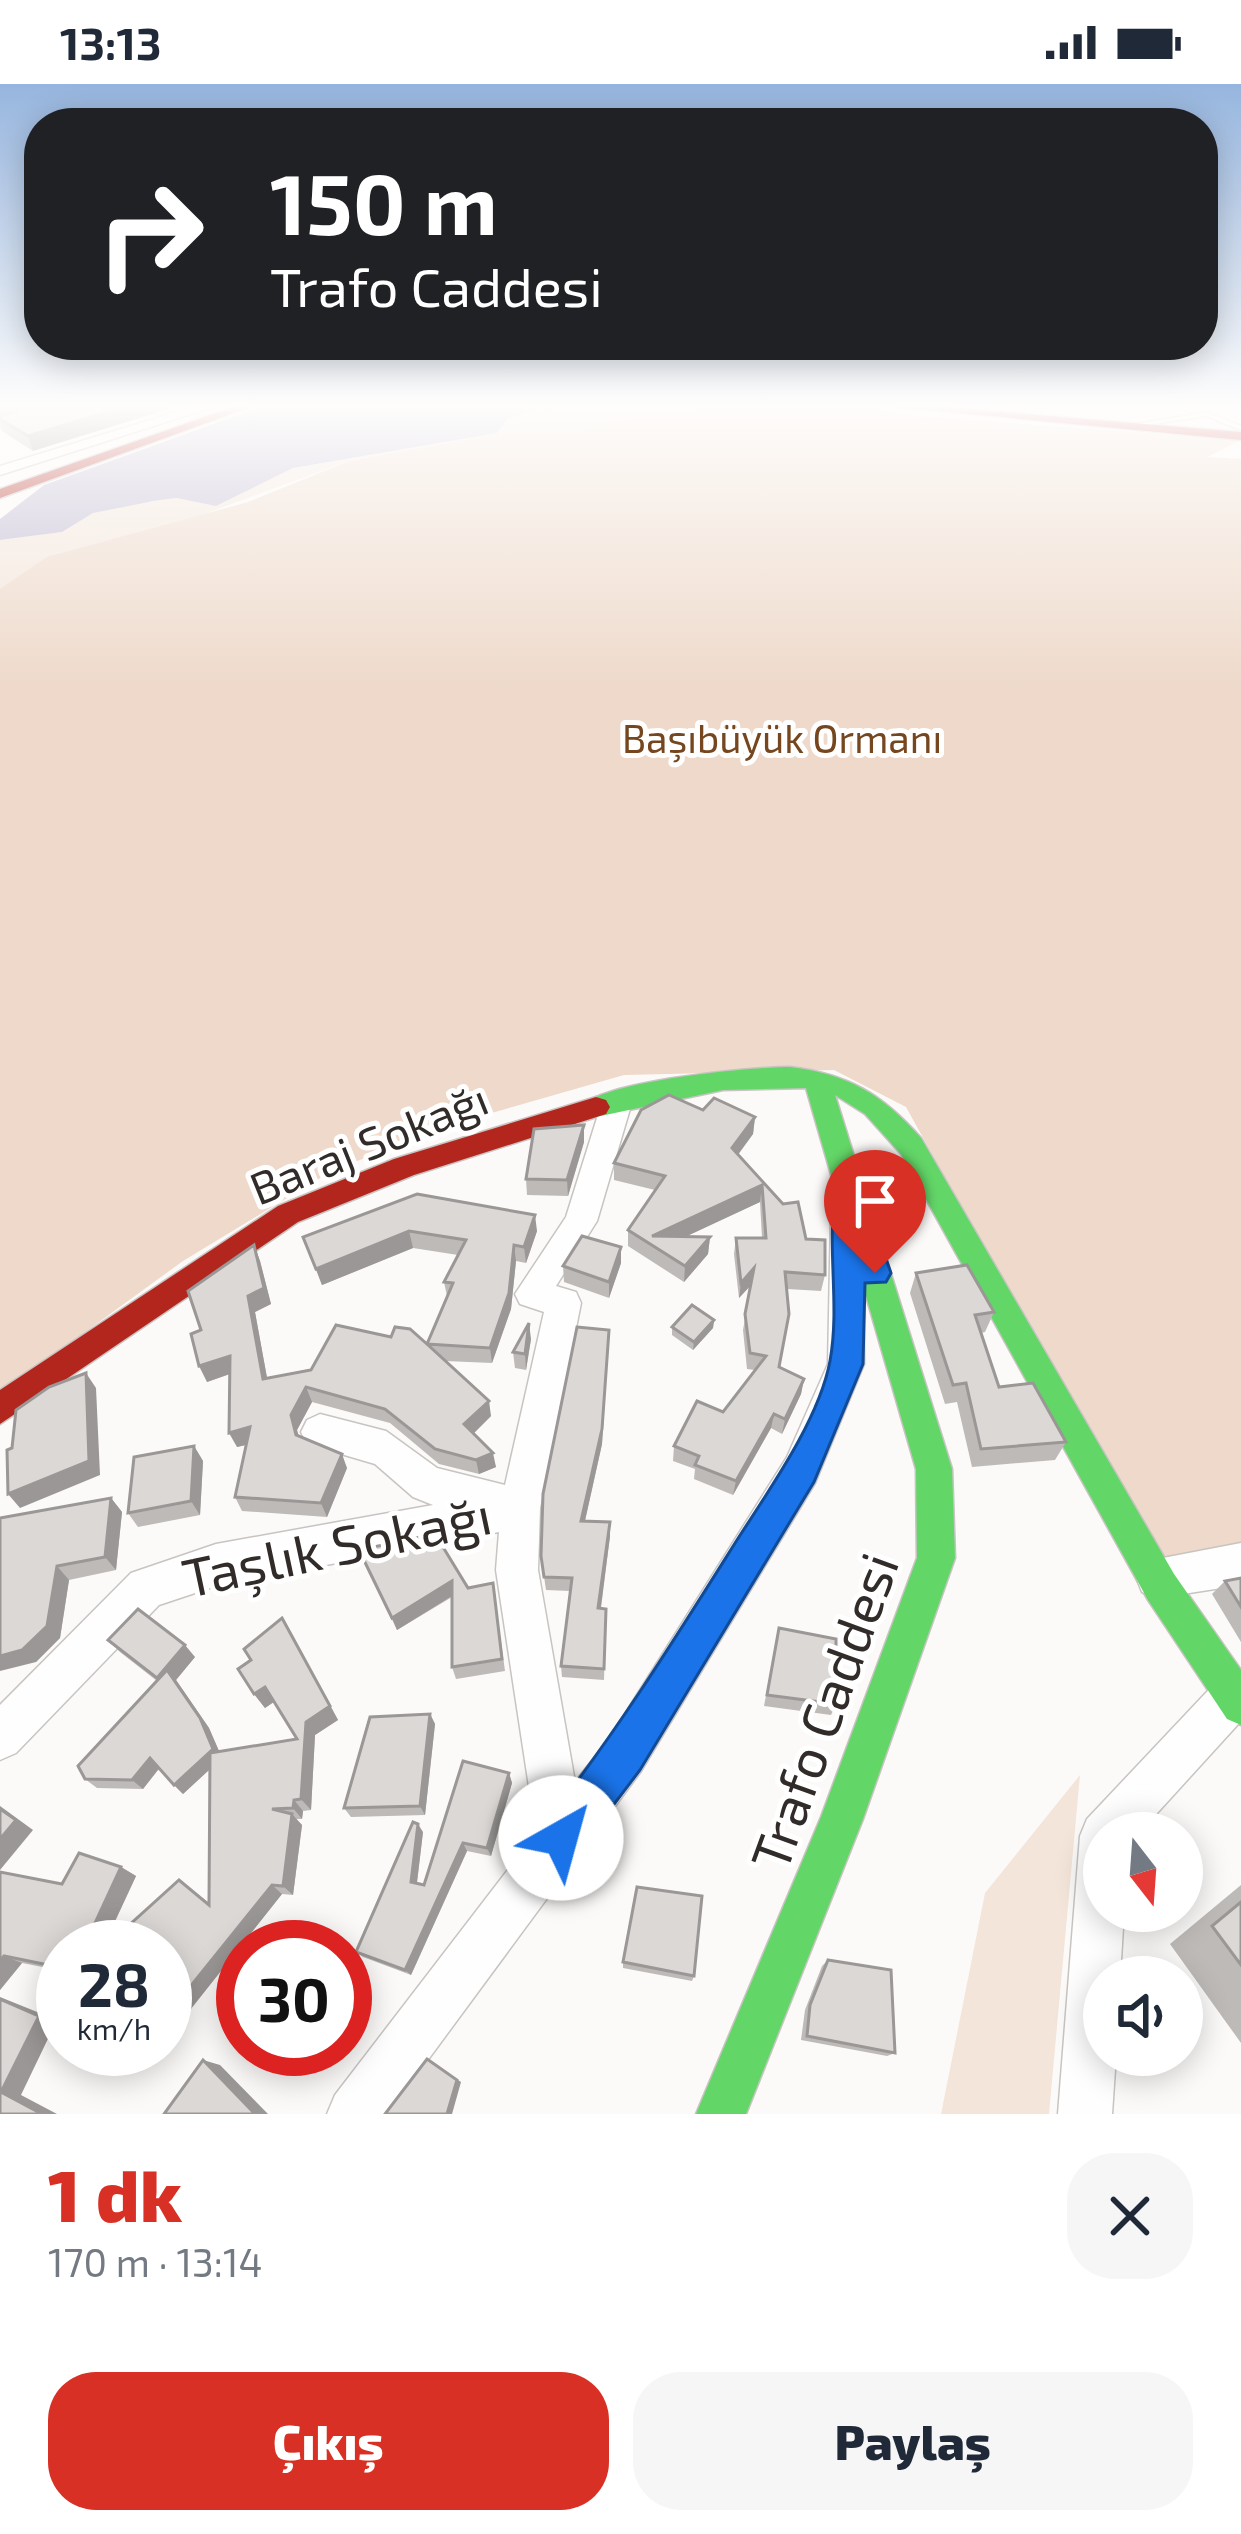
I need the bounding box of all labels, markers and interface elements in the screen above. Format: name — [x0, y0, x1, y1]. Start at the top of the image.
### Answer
text: 13:13 — [60, 15, 161, 69]
text: 150 m — [270, 151, 498, 252]
icon: right — [72, 156, 228, 312]
text: Trafo Caddesi — [270, 253, 603, 318]
park label: Başıbüyük Ormanı — [622, 714, 942, 763]
street label: Baraj Sokağı — [242, 1070, 495, 1215]
pin — [824, 1150, 926, 1273]
icon: arrive — [842, 1168, 908, 1234]
street label: Taşlık Sokağı — [176, 1480, 497, 1612]
street label: Trafo Caddesi — [735, 1544, 910, 1879]
position arrow — [498, 1775, 624, 1901]
north arrow — [1083, 1812, 1203, 1932]
map controls — [1083, 1812, 1203, 2076]
speed limit sign: 30 — [216, 1920, 372, 2076]
text: 28 — [78, 1947, 150, 2019]
button: sound — [1083, 1956, 1203, 2076]
text: km/h — [77, 2010, 151, 2046]
text: 1 dk — [48, 2150, 182, 2236]
button: close — [1067, 2153, 1193, 2279]
text: 170 m · 13:14 — [48, 2238, 262, 2285]
button: Çıkış — [48, 2372, 609, 2510]
button: Paylaş — [633, 2372, 1193, 2510]

